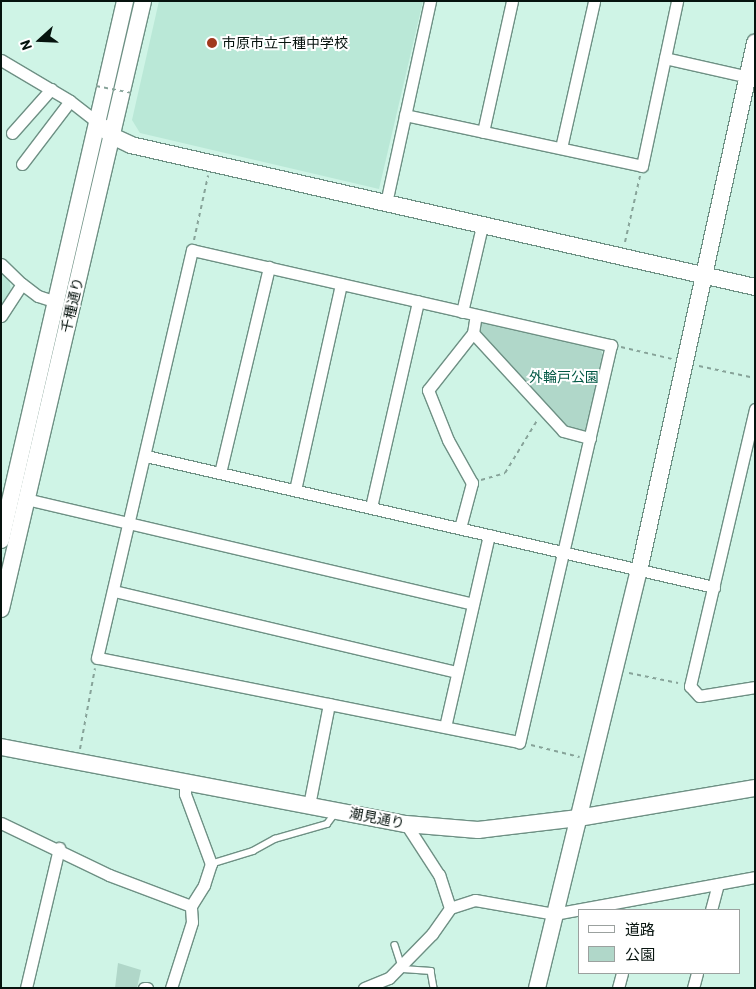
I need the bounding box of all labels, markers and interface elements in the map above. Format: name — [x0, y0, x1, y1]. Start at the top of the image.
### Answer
north arrow — [15, 15, 65, 65]
place label: 市原市立千種中学校 — [222, 35, 348, 51]
marker: 市原市立千種中学校 — [206, 37, 218, 49]
text: N — [16, 38, 35, 53]
street label: 千種通り — [58, 276, 86, 334]
park label: 外輪戸公園 — [529, 369, 599, 385]
street label: 潮見通り — [348, 804, 406, 832]
legend — [578, 909, 741, 974]
text: 道路 — [625, 920, 655, 938]
text: 公園 — [625, 945, 655, 963]

